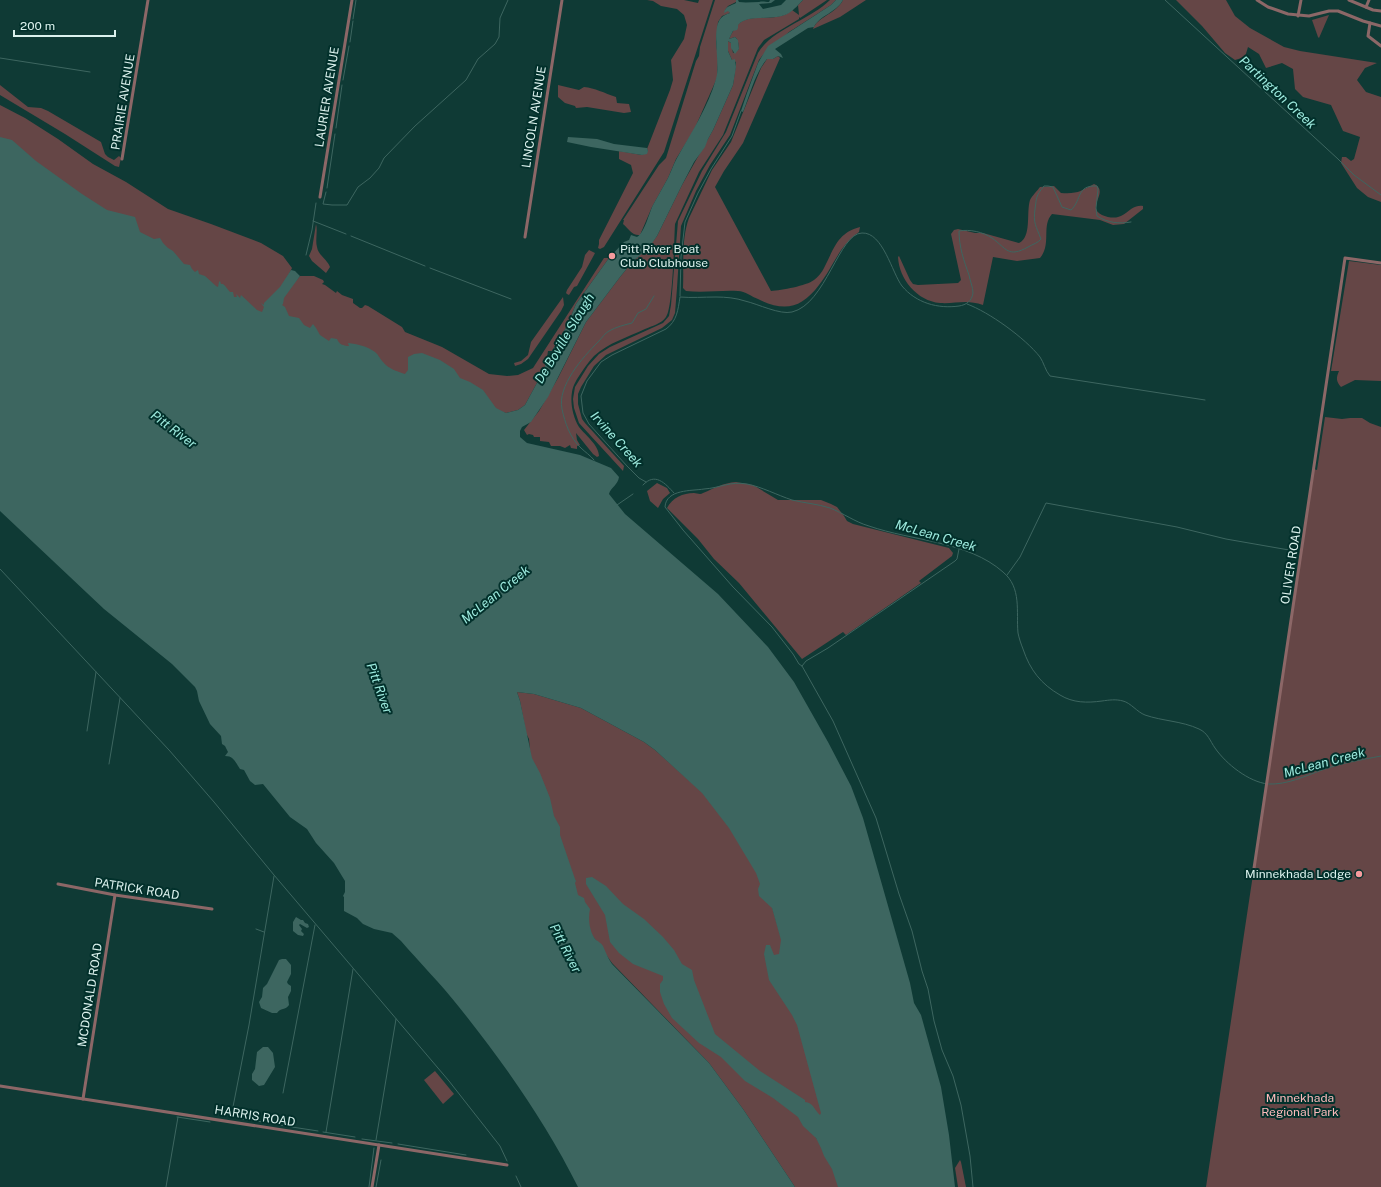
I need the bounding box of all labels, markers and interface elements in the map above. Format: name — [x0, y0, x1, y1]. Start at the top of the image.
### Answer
scale bar — [14, 12, 115, 38]
text: 200 m — [20, 19, 55, 33]
street label: LAURIER AVENUE — [312, 46, 342, 148]
street label: PRAIRIE AVENUE — [108, 53, 138, 151]
water label: Partington Creek — [1236, 53, 1319, 132]
street label: LINCOLN AVENUE — [519, 65, 549, 169]
place label: Pitt River Boat Club Clubhouse — [620, 242, 708, 270]
marker: Pitt River Boat Club Clubhouse — [607, 251, 617, 261]
water label: De Boville Slough — [532, 290, 597, 386]
water label: Pitt River — [148, 407, 200, 451]
water label: Irvine Creek — [588, 408, 646, 470]
water label: McLean Creek — [894, 517, 978, 554]
street label: OLIVER ROAD — [1278, 525, 1304, 605]
water label: McLean Creek — [458, 562, 533, 627]
water label: Pitt River — [363, 661, 396, 716]
water label: McLean Creek — [1282, 744, 1366, 781]
place label: Minnekhada Lodge — [1245, 867, 1351, 881]
marker: Minnekhada Lodge — [1354, 869, 1364, 879]
street label: PATRICK ROAD — [94, 875, 180, 903]
water label: Pitt River — [547, 921, 584, 975]
street label: MCDONALD ROAD — [75, 942, 105, 1048]
park label: Minnekhada Regional Park — [1261, 1091, 1339, 1119]
street label: HARRIS ROAD — [214, 1103, 296, 1129]

